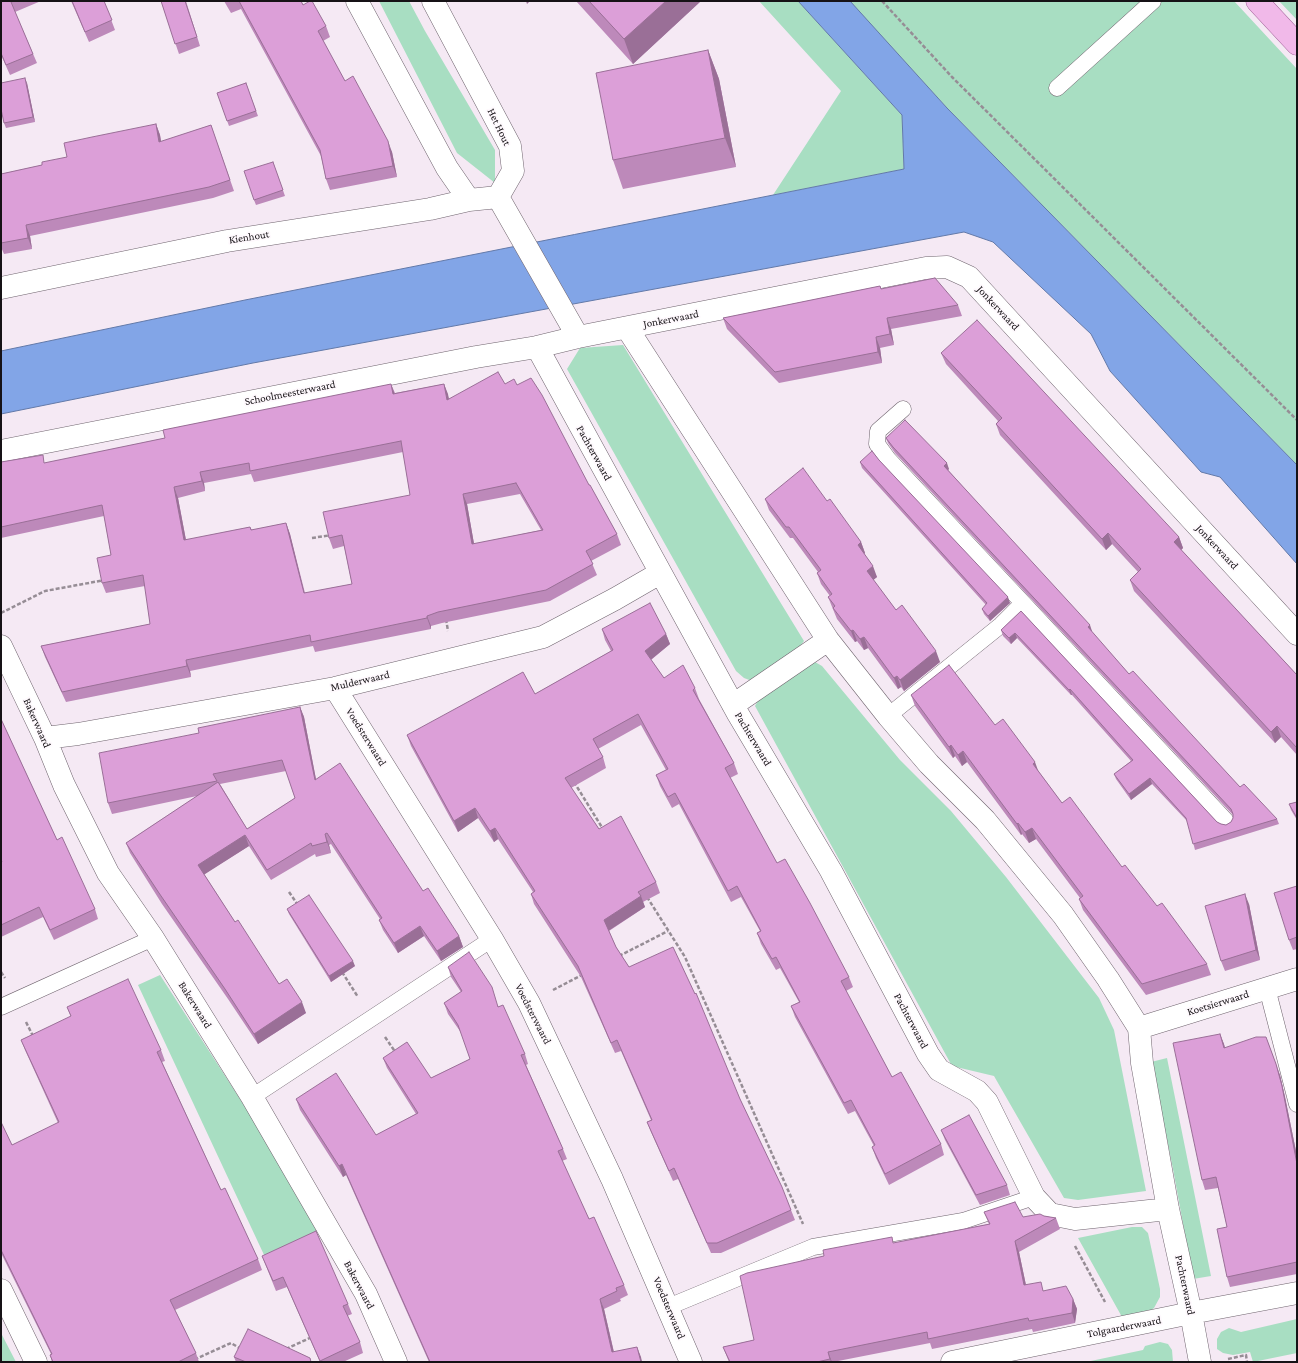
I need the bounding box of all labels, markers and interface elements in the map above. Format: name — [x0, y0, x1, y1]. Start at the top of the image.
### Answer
street label: Het Hout — [484, 106, 514, 148]
street label: Kienhout — [228, 227, 270, 247]
street label: Jonkerwaard — [974, 283, 1022, 333]
street label: Jonkerwaard — [642, 307, 700, 331]
street label: Schoolmeesterwaard — [243, 378, 337, 408]
street label: Pachterwaard — [573, 423, 615, 483]
street label: Jonkerwaard — [1193, 522, 1241, 572]
street label: Mulderwaard — [329, 668, 391, 694]
street label: Bakerwaard — [20, 696, 54, 750]
street label: Voedsterwaard — [343, 705, 389, 769]
street label: Pachterwaard — [732, 710, 774, 768]
street label: Bakerwaard — [175, 979, 215, 1031]
street label: Voedsterwaard — [512, 982, 554, 1046]
street label: Koetsierwaard — [1186, 987, 1250, 1019]
street label: Pachterwaard — [891, 991, 931, 1051]
street label: Pachterwaard — [1172, 1254, 1198, 1316]
street label: Bakerwaard — [341, 1259, 377, 1311]
street label: Voedsterwaard — [650, 1275, 688, 1341]
street label: Tolgaarderwaard — [1086, 1313, 1162, 1341]

